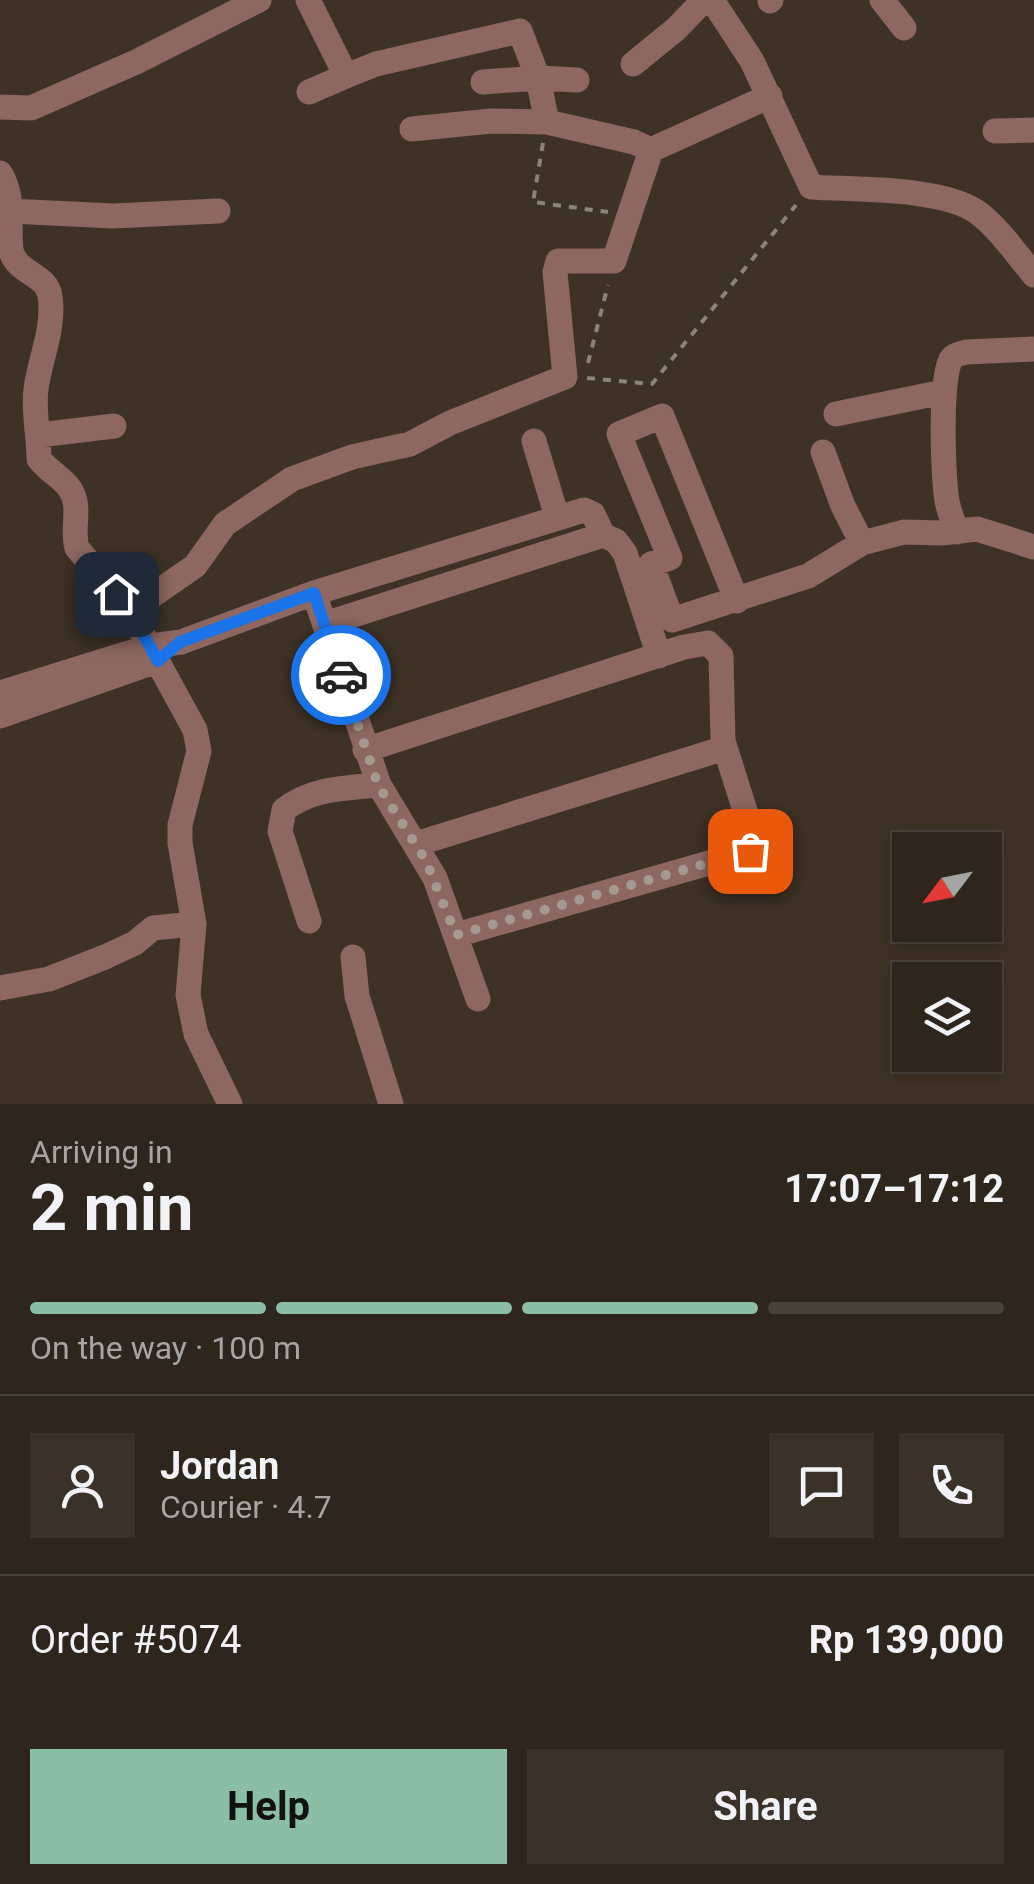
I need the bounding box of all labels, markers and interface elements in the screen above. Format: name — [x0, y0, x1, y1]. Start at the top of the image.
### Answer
pin — [74, 552, 159, 637]
icon: home — [89, 567, 144, 622]
courier — [291, 625, 391, 725]
icon: car — [314, 648, 369, 703]
pin — [708, 809, 793, 894]
icon: bag — [723, 824, 778, 879]
north arrow — [892, 832, 1002, 942]
map controls — [892, 832, 1002, 1072]
button: layers — [892, 962, 1002, 1072]
text: Arriving in — [30, 1133, 173, 1171]
text: 17:07–17:12 — [784, 1167, 1004, 1211]
text: 2 min — [30, 1170, 193, 1246]
text: On the way · 100 m — [30, 1329, 301, 1367]
button: person — [30, 1433, 135, 1538]
button: chat — [769, 1433, 874, 1538]
button: phone — [899, 1433, 1004, 1538]
text: Jordan — [160, 1444, 279, 1488]
text: Courier · 4.7 — [160, 1488, 332, 1526]
text: Order #5074 — [30, 1618, 241, 1662]
text: Rp 139,000 — [809, 1618, 1004, 1662]
button: Help — [30, 1749, 507, 1864]
button: Share — [527, 1749, 1004, 1864]

